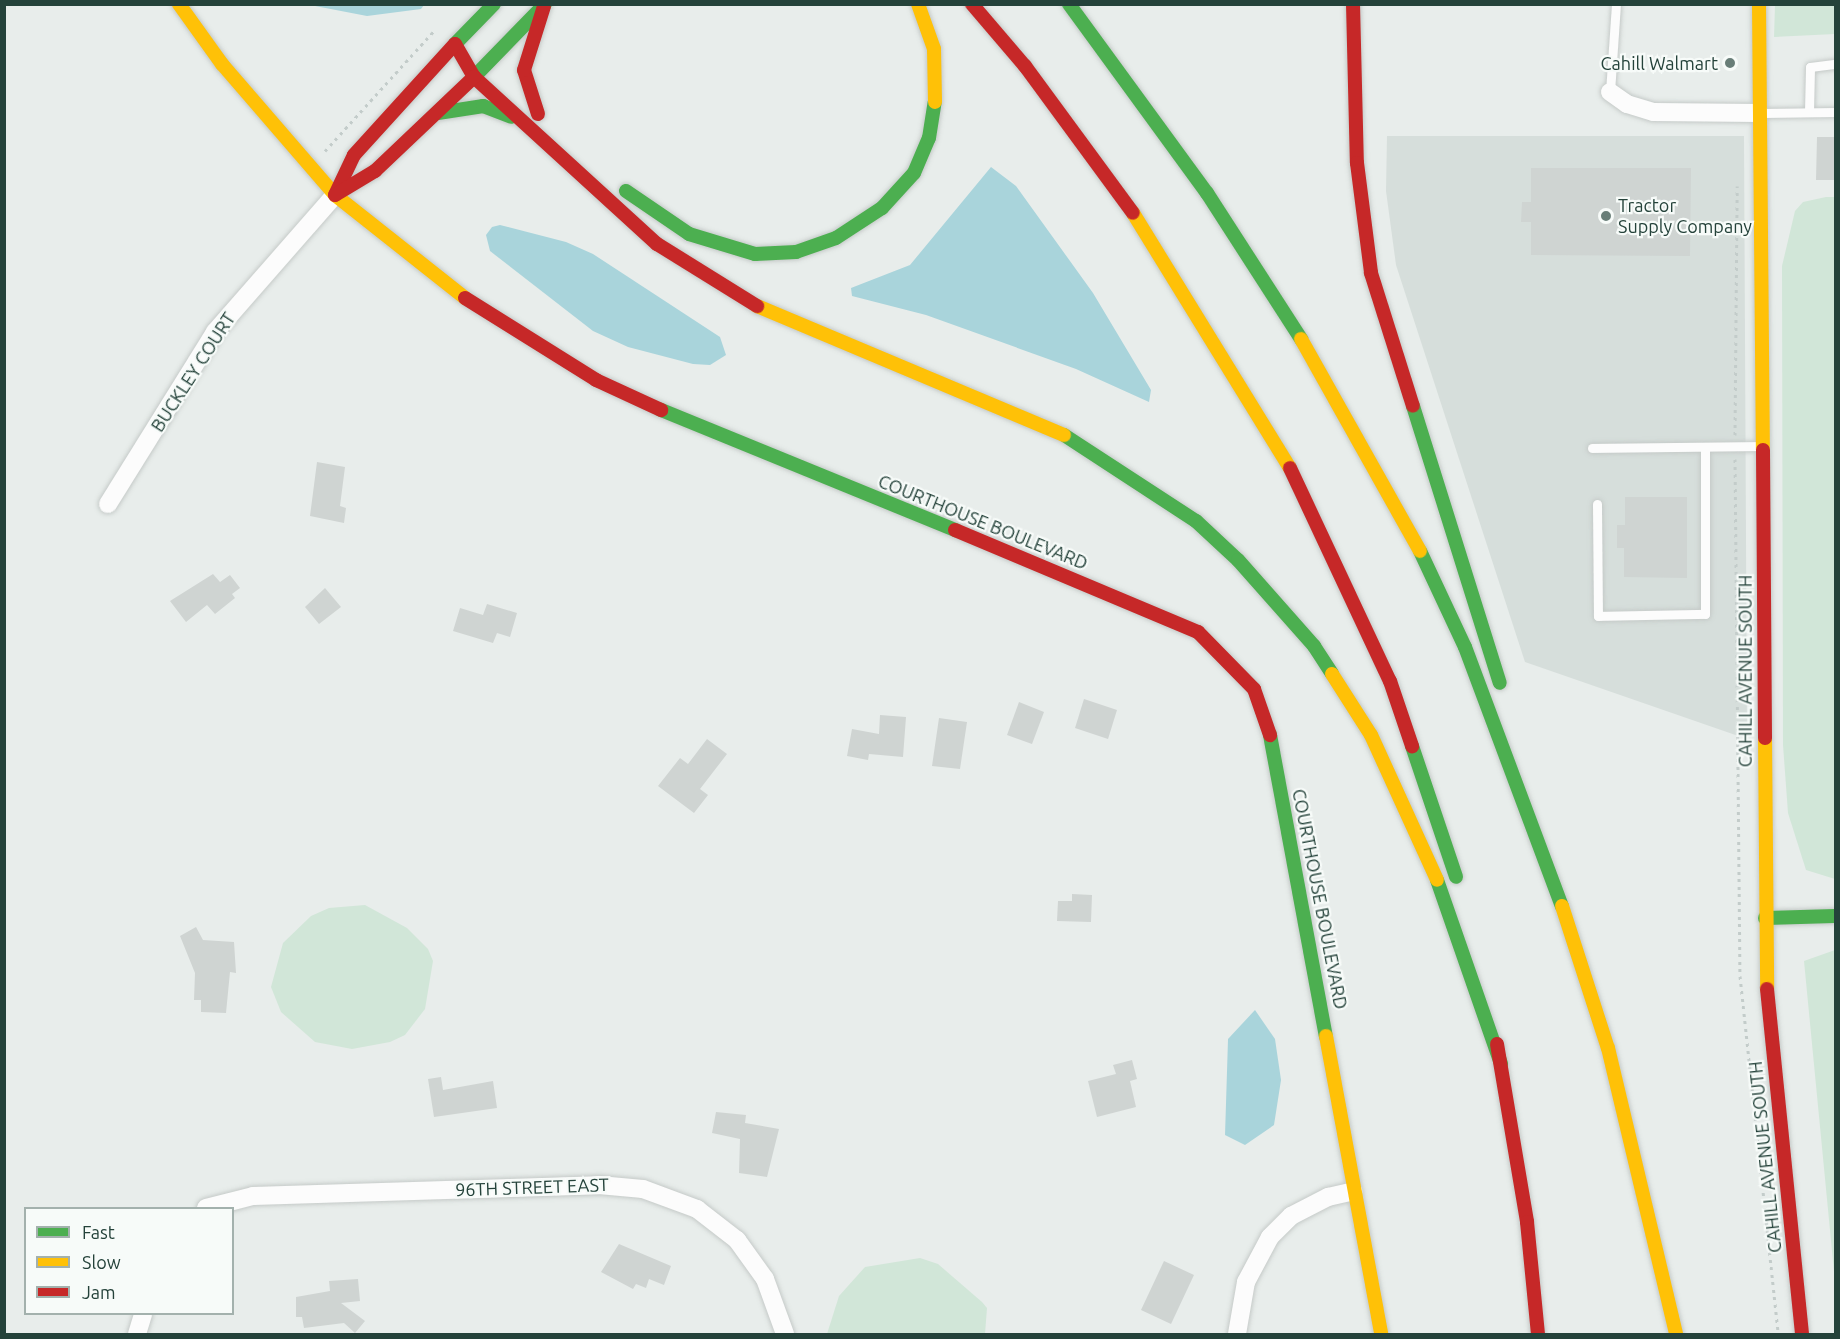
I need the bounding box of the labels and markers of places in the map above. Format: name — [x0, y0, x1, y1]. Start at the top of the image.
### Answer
place label: Cahill Walmart — [1601, 52, 1718, 74]
marker: Cahill Walmart — [1723, 56, 1737, 70]
place label: Tractor Supply Company — [1618, 195, 1752, 238]
marker: Tractor Supply Company — [1599, 209, 1613, 223]

